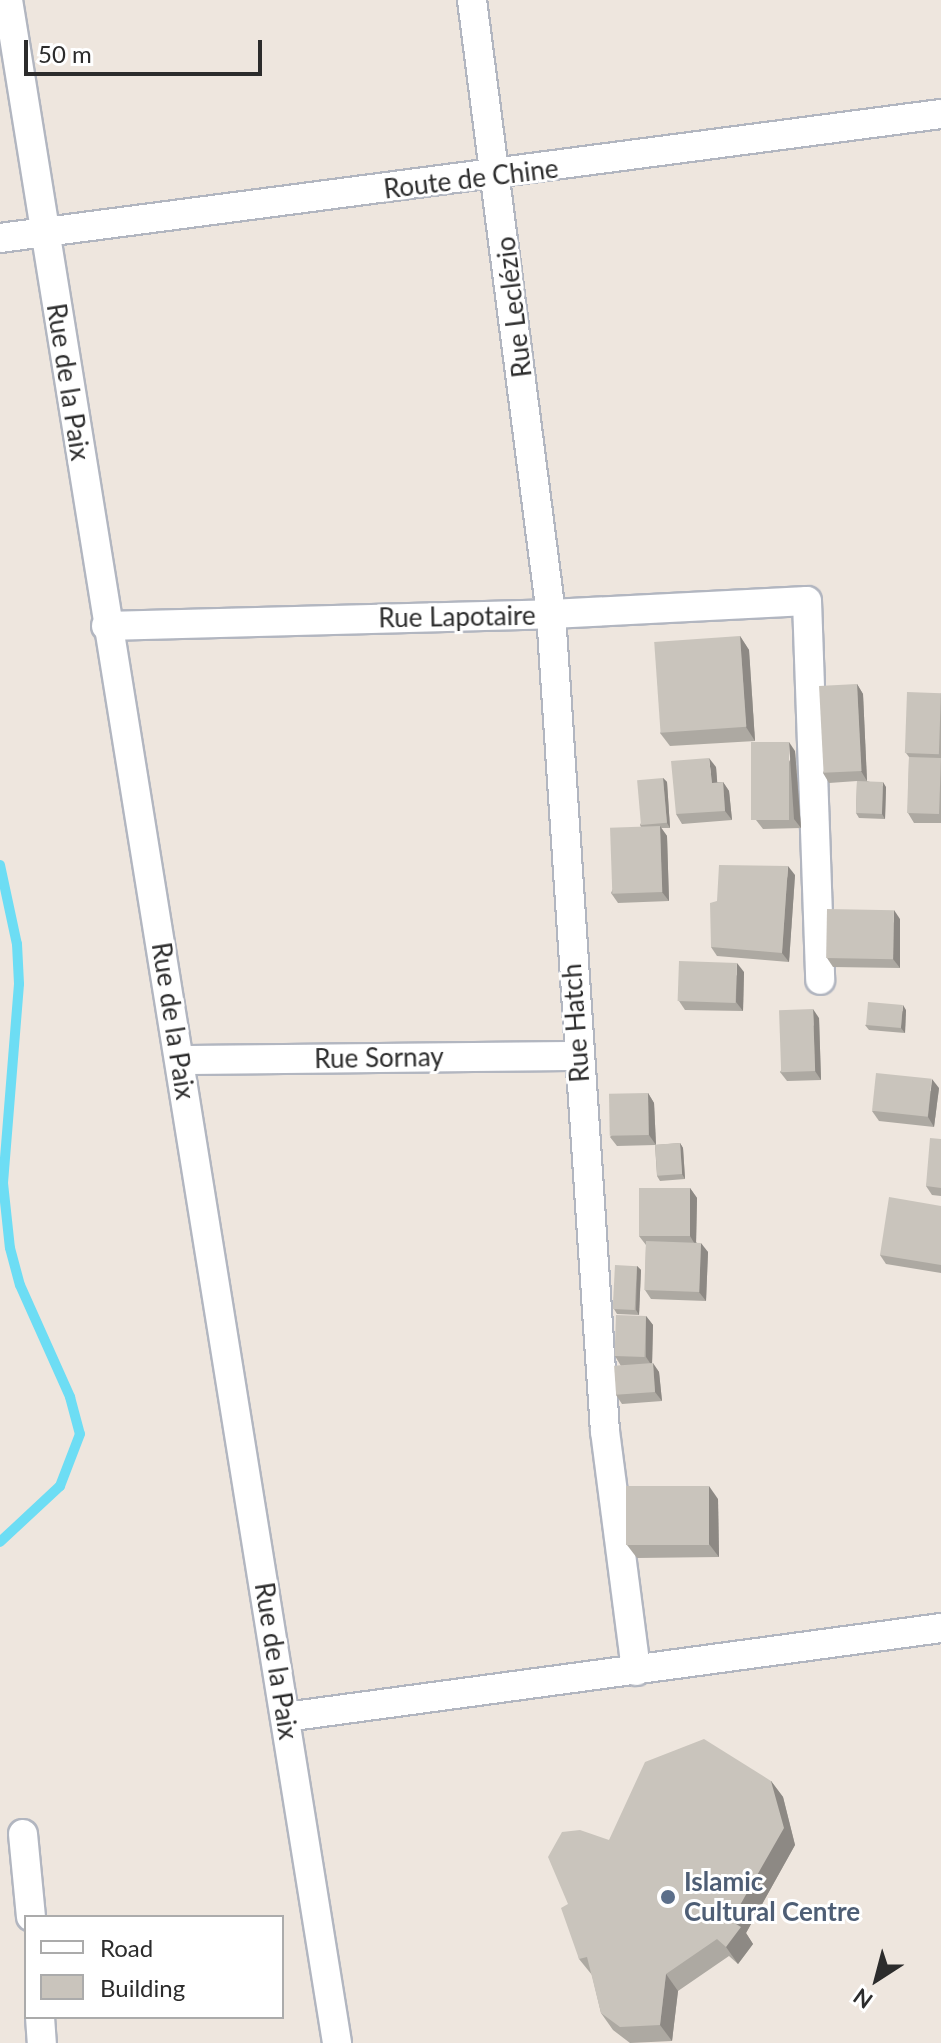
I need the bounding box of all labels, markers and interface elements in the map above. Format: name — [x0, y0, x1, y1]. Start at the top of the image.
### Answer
scale bar — [28, 24, 266, 74]
text: 50 m — [38, 39, 92, 68]
street label: Route de Chine — [382, 153, 560, 205]
street label: Rue Leclézio — [490, 235, 538, 379]
street label: Rue de la Paix — [40, 301, 96, 463]
street label: Rue Lapotaire — [378, 600, 536, 634]
street label: Rue de la Paix — [145, 940, 201, 1102]
street label: Rue Hatch — [556, 963, 596, 1083]
street label: Rue Sornay — [314, 1041, 444, 1075]
street label: Rue de la Paix — [248, 1580, 304, 1742]
place label: Islamic Cultural Centre — [684, 1866, 860, 1928]
marker: Islamic Cultural Centre — [659, 1888, 677, 1906]
legend — [24, 1915, 284, 2019]
text: Road — [100, 1933, 153, 1962]
north arrow — [837, 1939, 917, 2019]
text: Building — [100, 1973, 185, 2002]
text: N — [848, 1983, 877, 2015]

